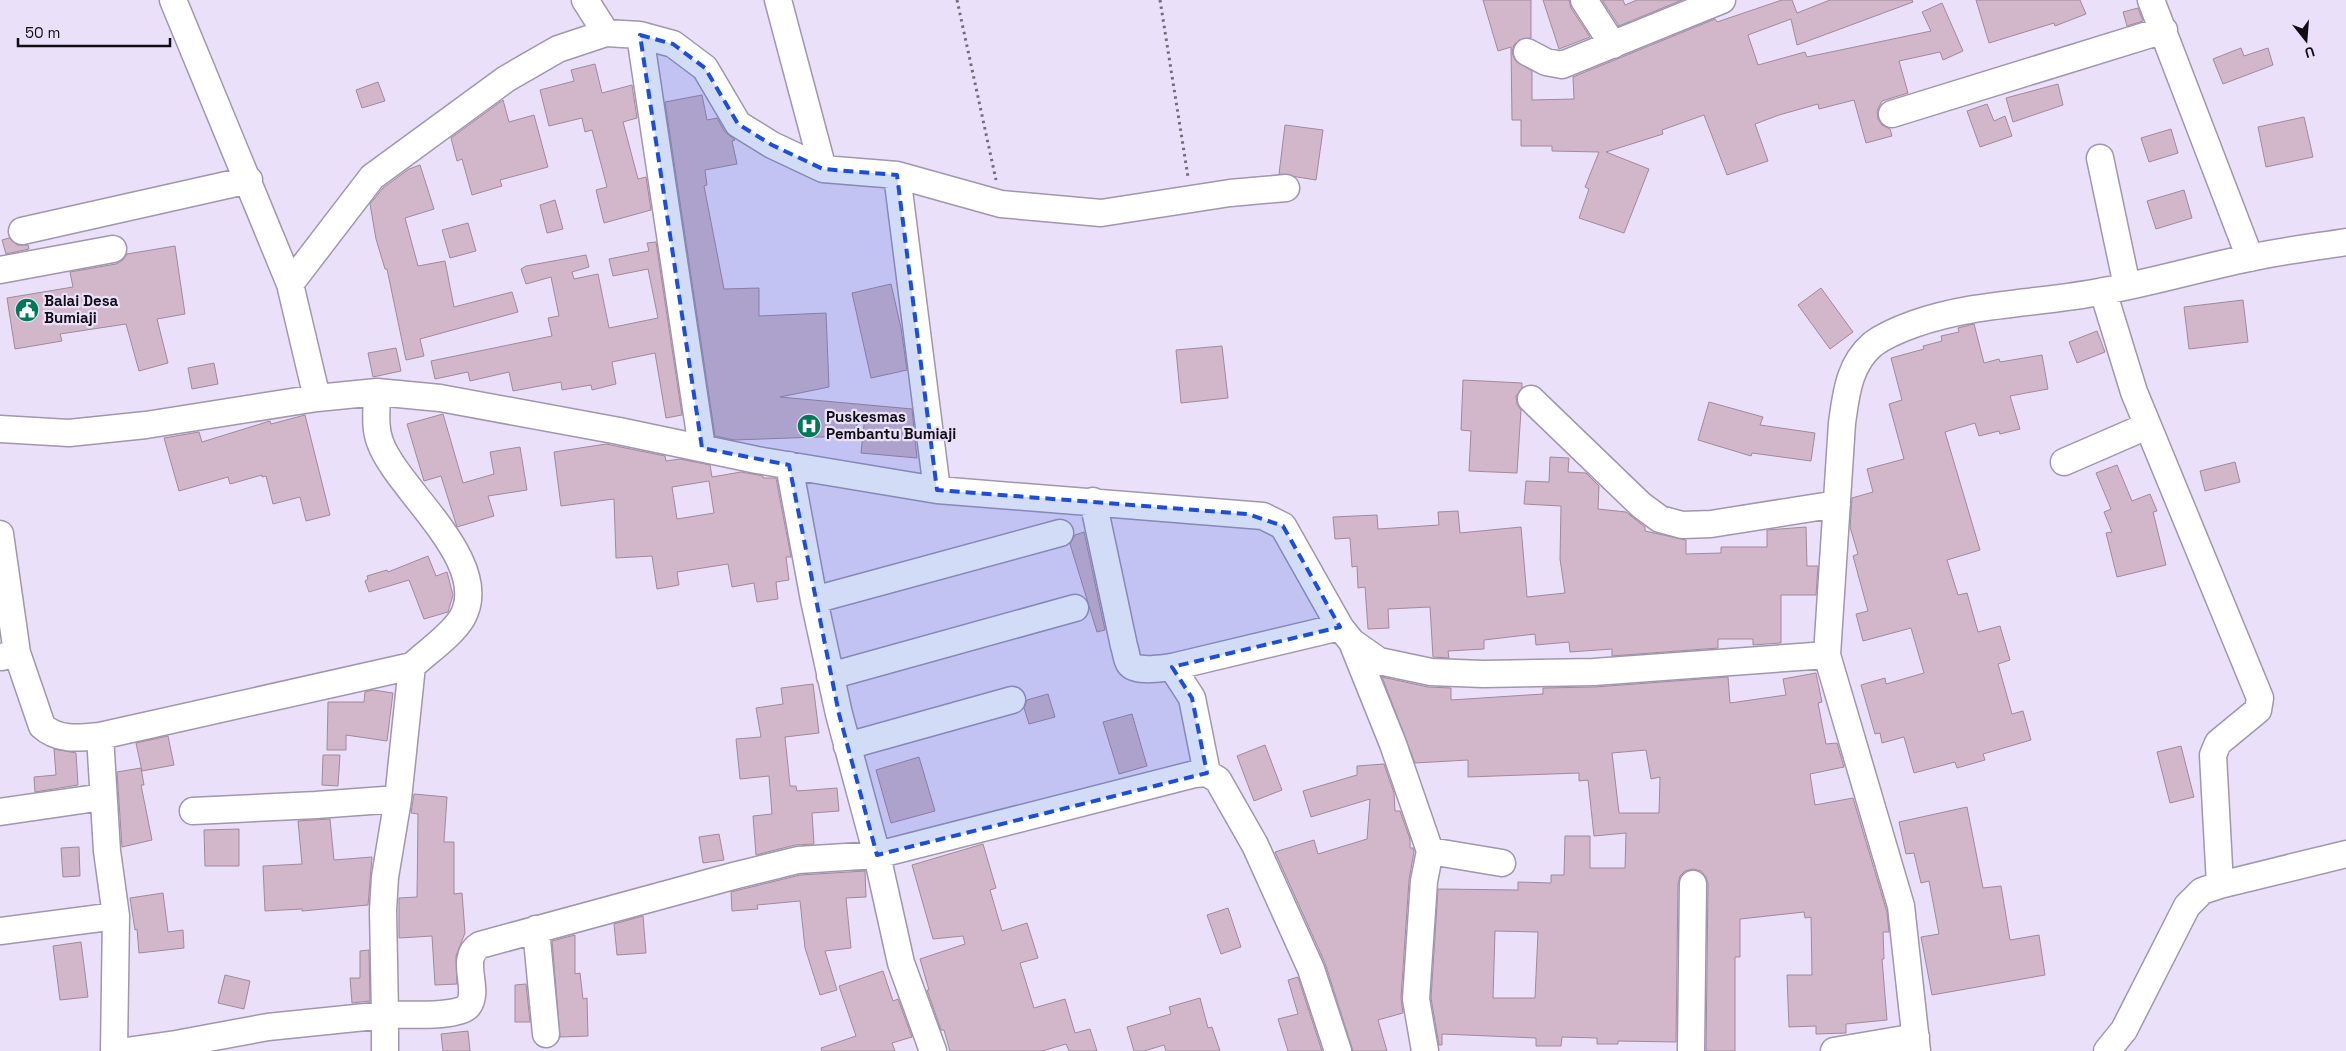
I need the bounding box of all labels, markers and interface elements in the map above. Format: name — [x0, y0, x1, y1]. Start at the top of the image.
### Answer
scale bar — [18, 15, 170, 47]
north arrow — [2281, 15, 2331, 65]
text: 50 m — [25, 23, 60, 42]
text: U — [2303, 42, 2317, 62]
place label: Balai Desa Bumiaji — [44, 291, 119, 327]
public building icon: Balai Desa Bumiaji — [14, 297, 40, 323]
place label: Puskesmas Pembantu Bumiaji — [826, 407, 956, 443]
hospital icon: Puskesmas Pembantu Bumiaji — [796, 413, 822, 439]

